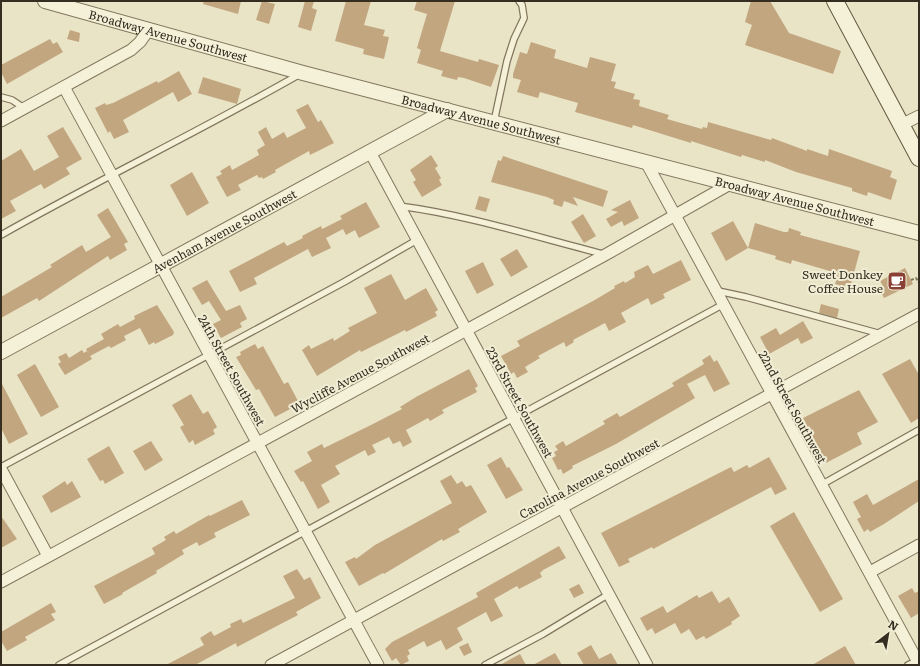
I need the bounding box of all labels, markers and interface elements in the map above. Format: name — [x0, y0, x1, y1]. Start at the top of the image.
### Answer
street label: Broadway Avenue Southwest — [87, 5, 250, 66]
street label: Broadway Avenue Southwest — [399, 90, 563, 149]
street label: Broadway Avenue Southwest — [713, 171, 877, 230]
street label: Avenham Avenue Southwest — [149, 184, 300, 277]
place label: Sweet Donkey Coffee House — [802, 265, 883, 297]
cafe icon: Sweet Donkey Coffee House — [886, 270, 908, 292]
street label: 24th Street Southwest — [194, 311, 270, 429]
street label: Wycliffe Avenue Southwest — [287, 329, 433, 417]
street label: 23rd Street Southwest — [482, 343, 558, 461]
street label: 22nd Street Southwest — [754, 347, 832, 467]
street label: Carolina Avenue Southwest — [516, 433, 662, 523]
north arrow — [868, 614, 908, 654]
text: N — [886, 615, 902, 634]

